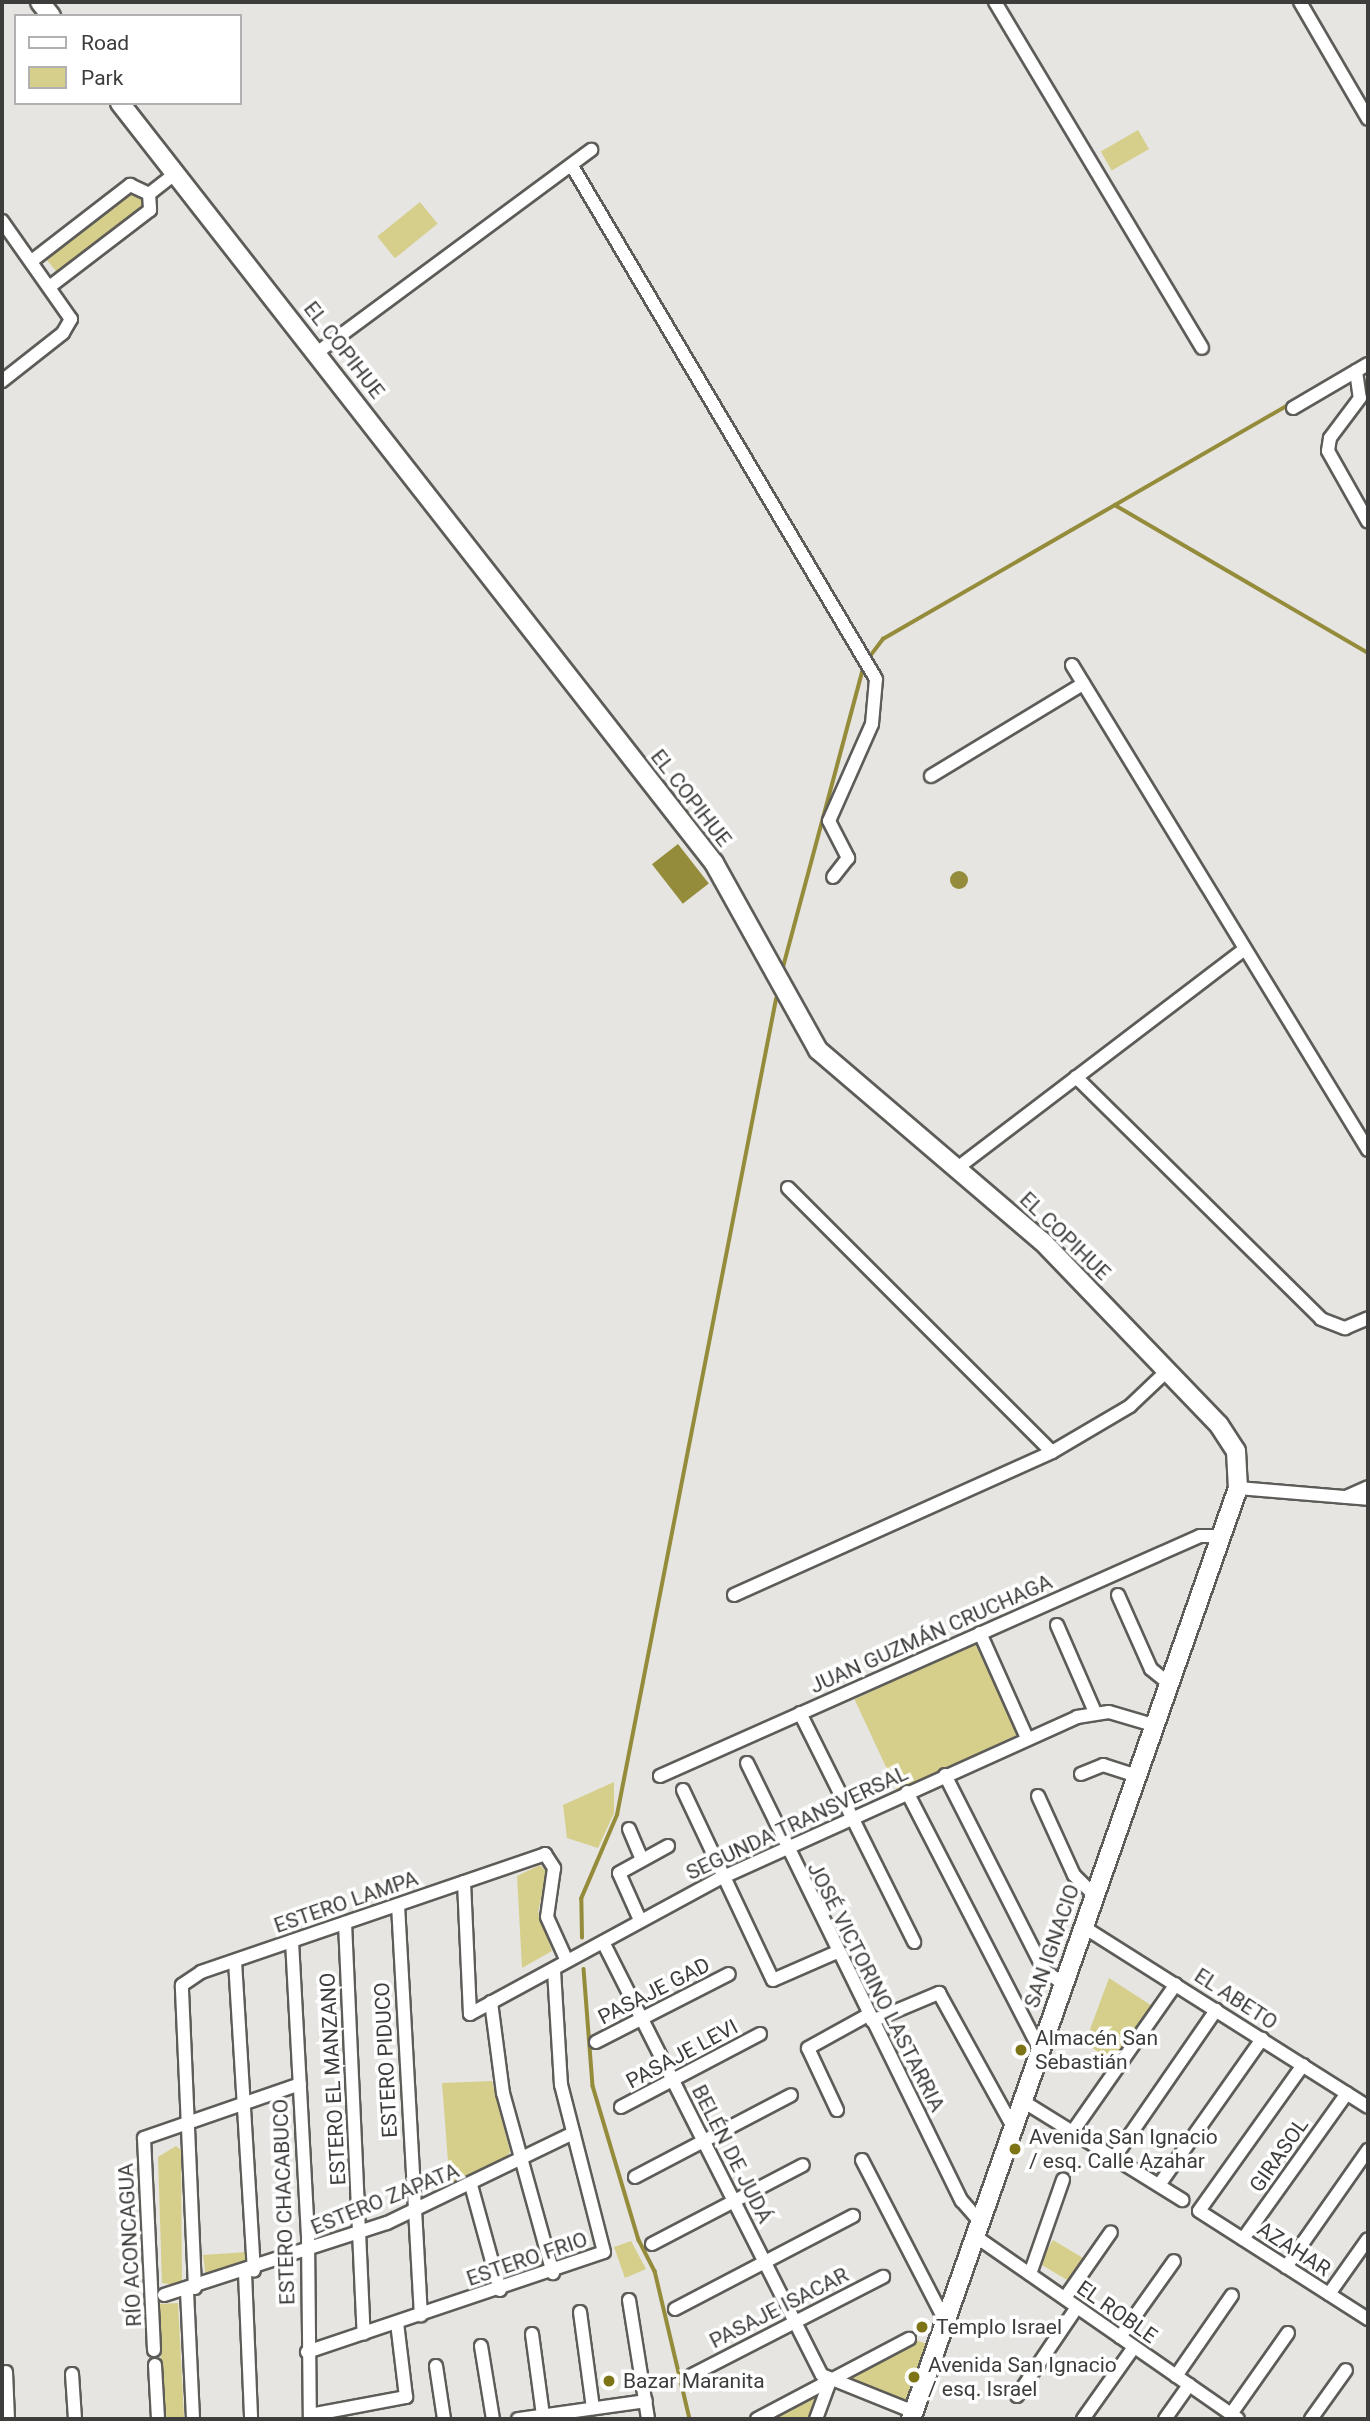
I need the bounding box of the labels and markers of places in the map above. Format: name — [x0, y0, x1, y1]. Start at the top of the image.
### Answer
place label: Almacén San Sebastián — [1035, 2025, 1158, 2075]
marker: Almacén San Sebastián — [1013, 2042, 1029, 2058]
place label: Avenida San Ignacio / esq. Calle Azahar — [1029, 2124, 1218, 2174]
marker: Avenida San Ignacio / esq. Calle Azahar — [1007, 2141, 1023, 2157]
place label: Templo Israel — [936, 2314, 1062, 2340]
marker: Templo Israel — [914, 2319, 930, 2335]
place label: Avenida San Ignacio / esq. Israel — [928, 2352, 1117, 2402]
place label: Bazar Maranita — [623, 2368, 765, 2394]
marker: Avenida San Ignacio / esq. Israel — [906, 2369, 922, 2385]
marker: Bazar Maranita — [601, 2373, 617, 2389]

